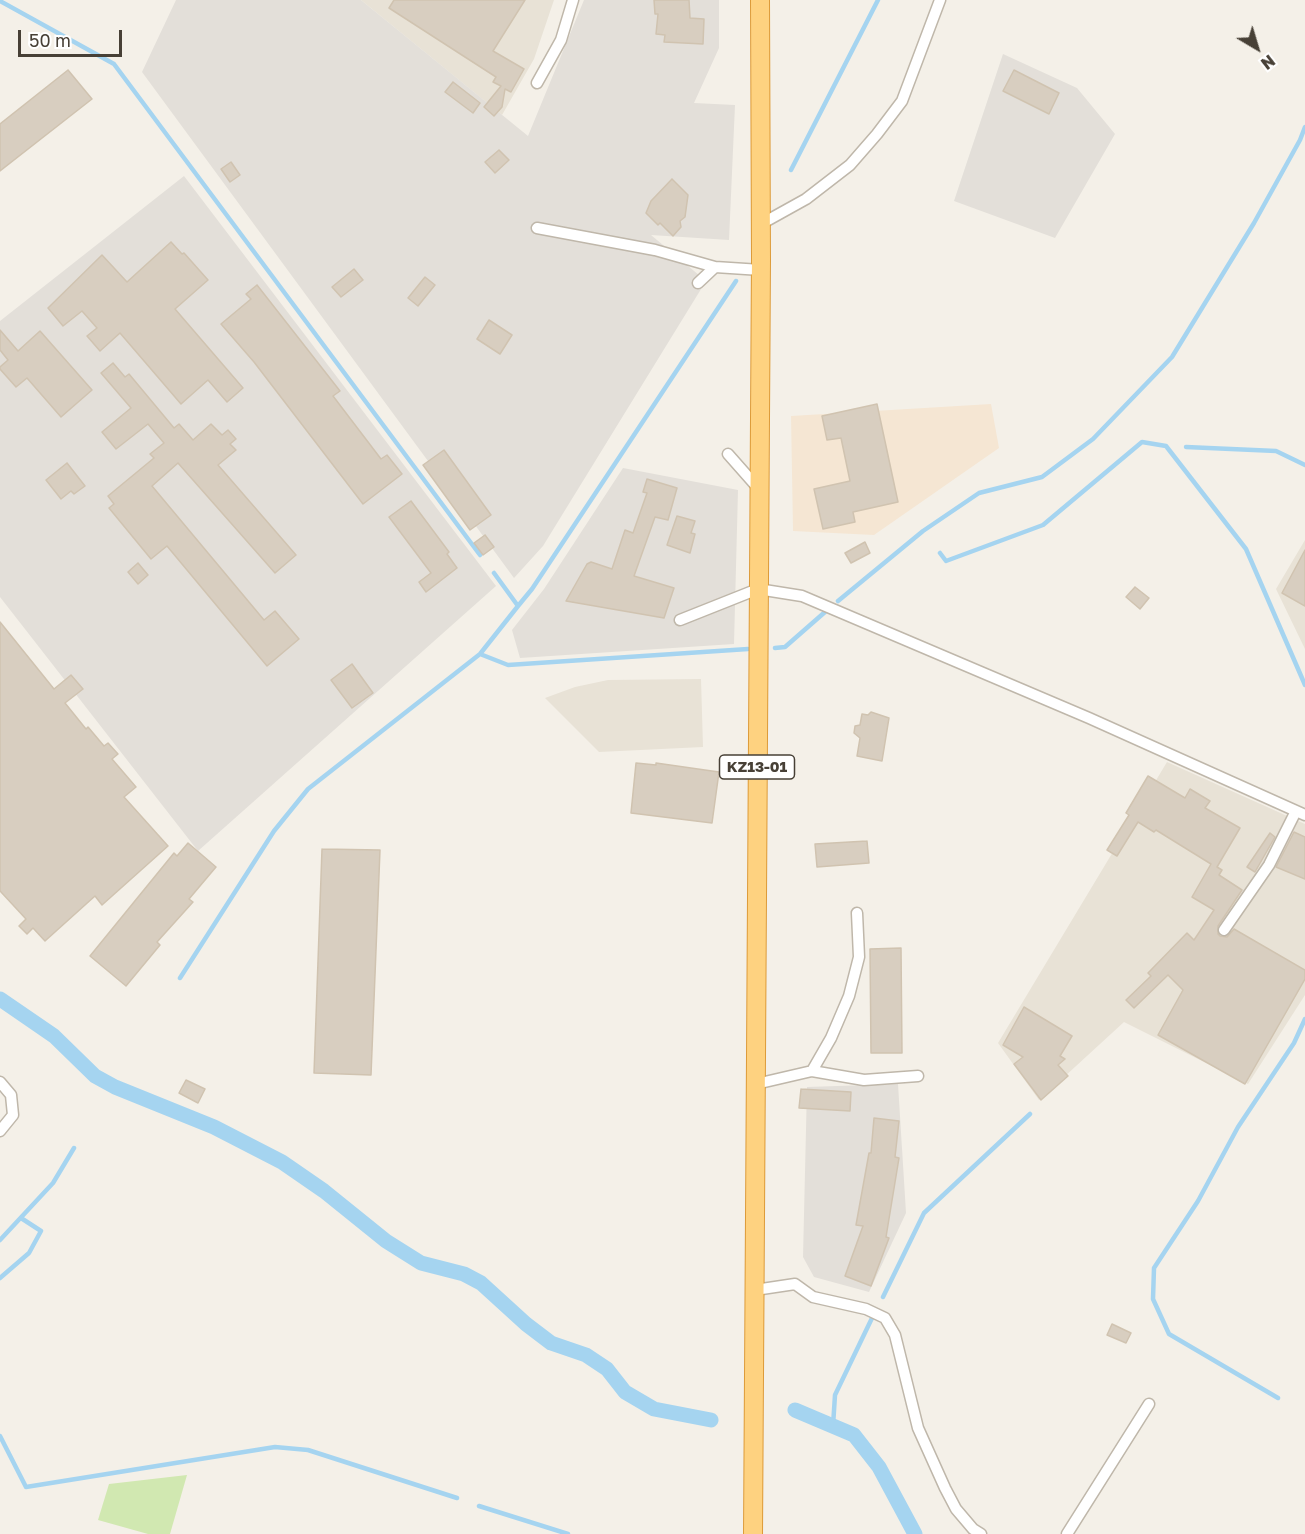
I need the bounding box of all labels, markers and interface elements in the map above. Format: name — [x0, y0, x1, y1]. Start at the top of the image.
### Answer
scale bar — [21, 18, 124, 56]
north arrow — [1227, 18, 1287, 78]
text: 50 m — [29, 29, 71, 51]
text: N — [1257, 51, 1279, 74]
road number: KZ13-01 — [720, 755, 795, 779]

